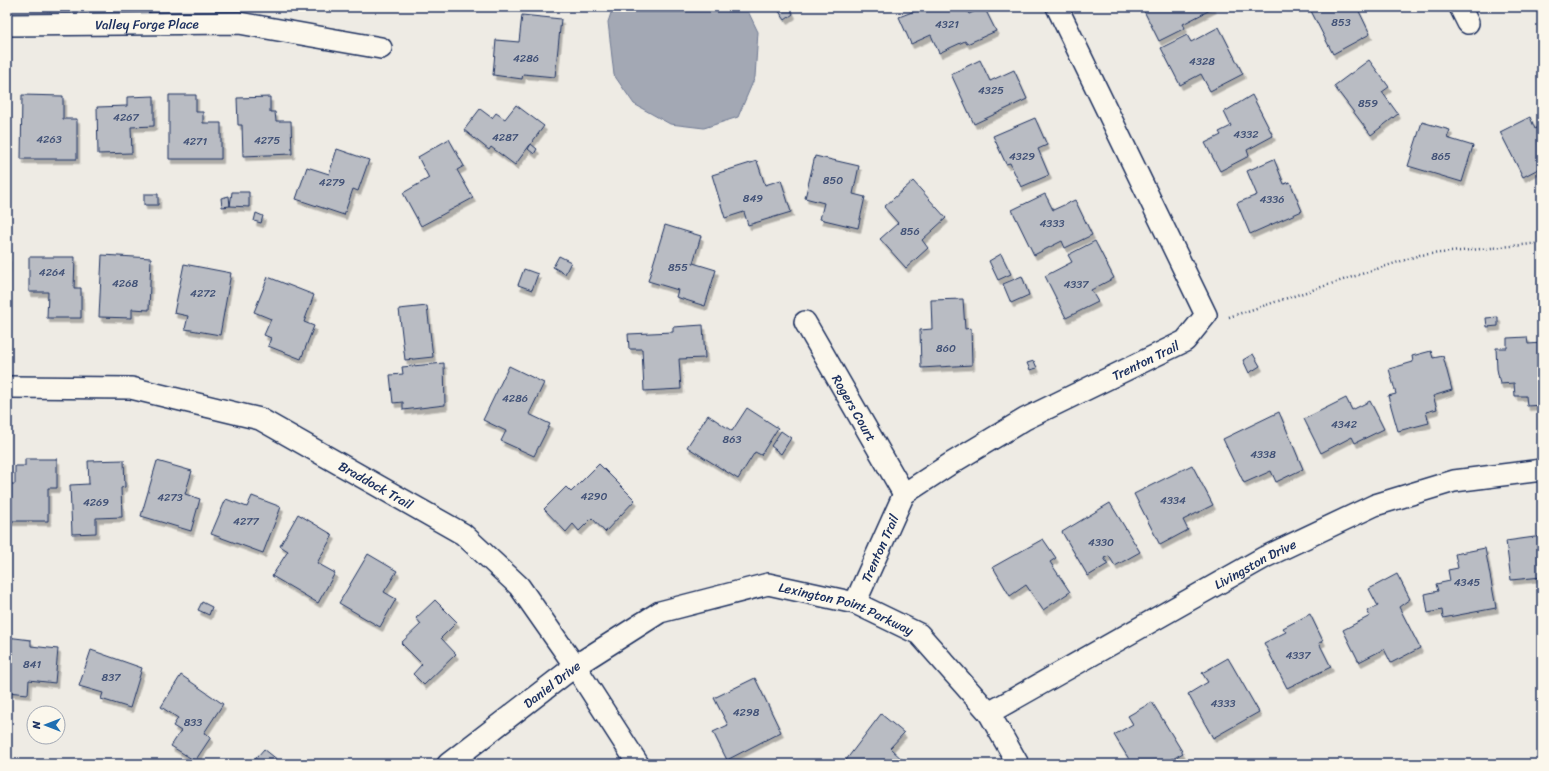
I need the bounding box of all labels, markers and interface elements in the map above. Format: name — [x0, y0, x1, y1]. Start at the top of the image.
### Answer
street label: Valley Forge Place — [95, 12, 199, 36]
house number: 853 — [1331, 13, 1351, 32]
house number: 4321 — [935, 15, 959, 34]
house number: 4286 — [513, 49, 539, 68]
house number: 4328 — [1189, 52, 1215, 71]
house number: 4325 — [978, 81, 1004, 100]
house number: 859 — [1358, 94, 1378, 113]
house number: 4267 — [113, 108, 140, 127]
house number: 4332 — [1233, 125, 1259, 144]
house number: 4287 — [492, 128, 519, 147]
house number: 4263 — [36, 130, 62, 149]
house number: 4275 — [254, 131, 280, 150]
house number: 4271 — [183, 132, 207, 151]
house number: 4329 — [1009, 147, 1035, 166]
house number: 865 — [1431, 147, 1451, 166]
house number: 850 — [823, 171, 843, 190]
house number: 4279 — [319, 173, 345, 192]
house number: 849 — [743, 189, 763, 208]
house number: 4336 — [1259, 190, 1285, 209]
house number: 4333 — [1040, 214, 1065, 233]
house number: 856 — [900, 222, 920, 241]
house number: 855 — [668, 258, 688, 277]
house number: 4264 — [39, 263, 65, 282]
house number: 4268 — [112, 274, 138, 293]
house number: 4337 — [1063, 275, 1089, 294]
house number: 4272 — [190, 284, 217, 303]
street label: Trenton Trail — [1108, 334, 1184, 387]
house number: 860 — [936, 339, 956, 358]
street label: Rogers Court — [825, 370, 883, 446]
house number: 4286 — [502, 389, 528, 408]
house number: 4342 — [1331, 415, 1358, 434]
house number: 863 — [723, 430, 741, 449]
house number: 4338 — [1250, 445, 1276, 464]
street label: Braddock Trail — [334, 455, 418, 516]
house number: 4290 — [581, 487, 608, 506]
house number: 4273 — [157, 488, 183, 507]
house number: 4334 — [1160, 491, 1186, 510]
house number: 4269 — [83, 493, 109, 512]
street label: Trenton Trail — [855, 510, 906, 586]
house number: 4277 — [233, 512, 260, 531]
house number: 4330 — [1088, 533, 1114, 552]
street label: Livingston Drive — [1210, 533, 1301, 596]
house number: 4345 — [1454, 573, 1481, 592]
street label: Lexington Point Parkway — [776, 576, 918, 642]
house number: 4337 — [1285, 646, 1311, 665]
street label: Daniel Drive — [518, 654, 585, 714]
house number: 841 — [23, 655, 41, 674]
house number: 837 — [102, 668, 121, 687]
house number: 4333 — [1211, 694, 1236, 713]
house number: 4298 — [733, 703, 760, 722]
north arrow — [26, 705, 66, 745]
house number: 833 — [184, 713, 202, 732]
text: N — [27, 721, 46, 730]

